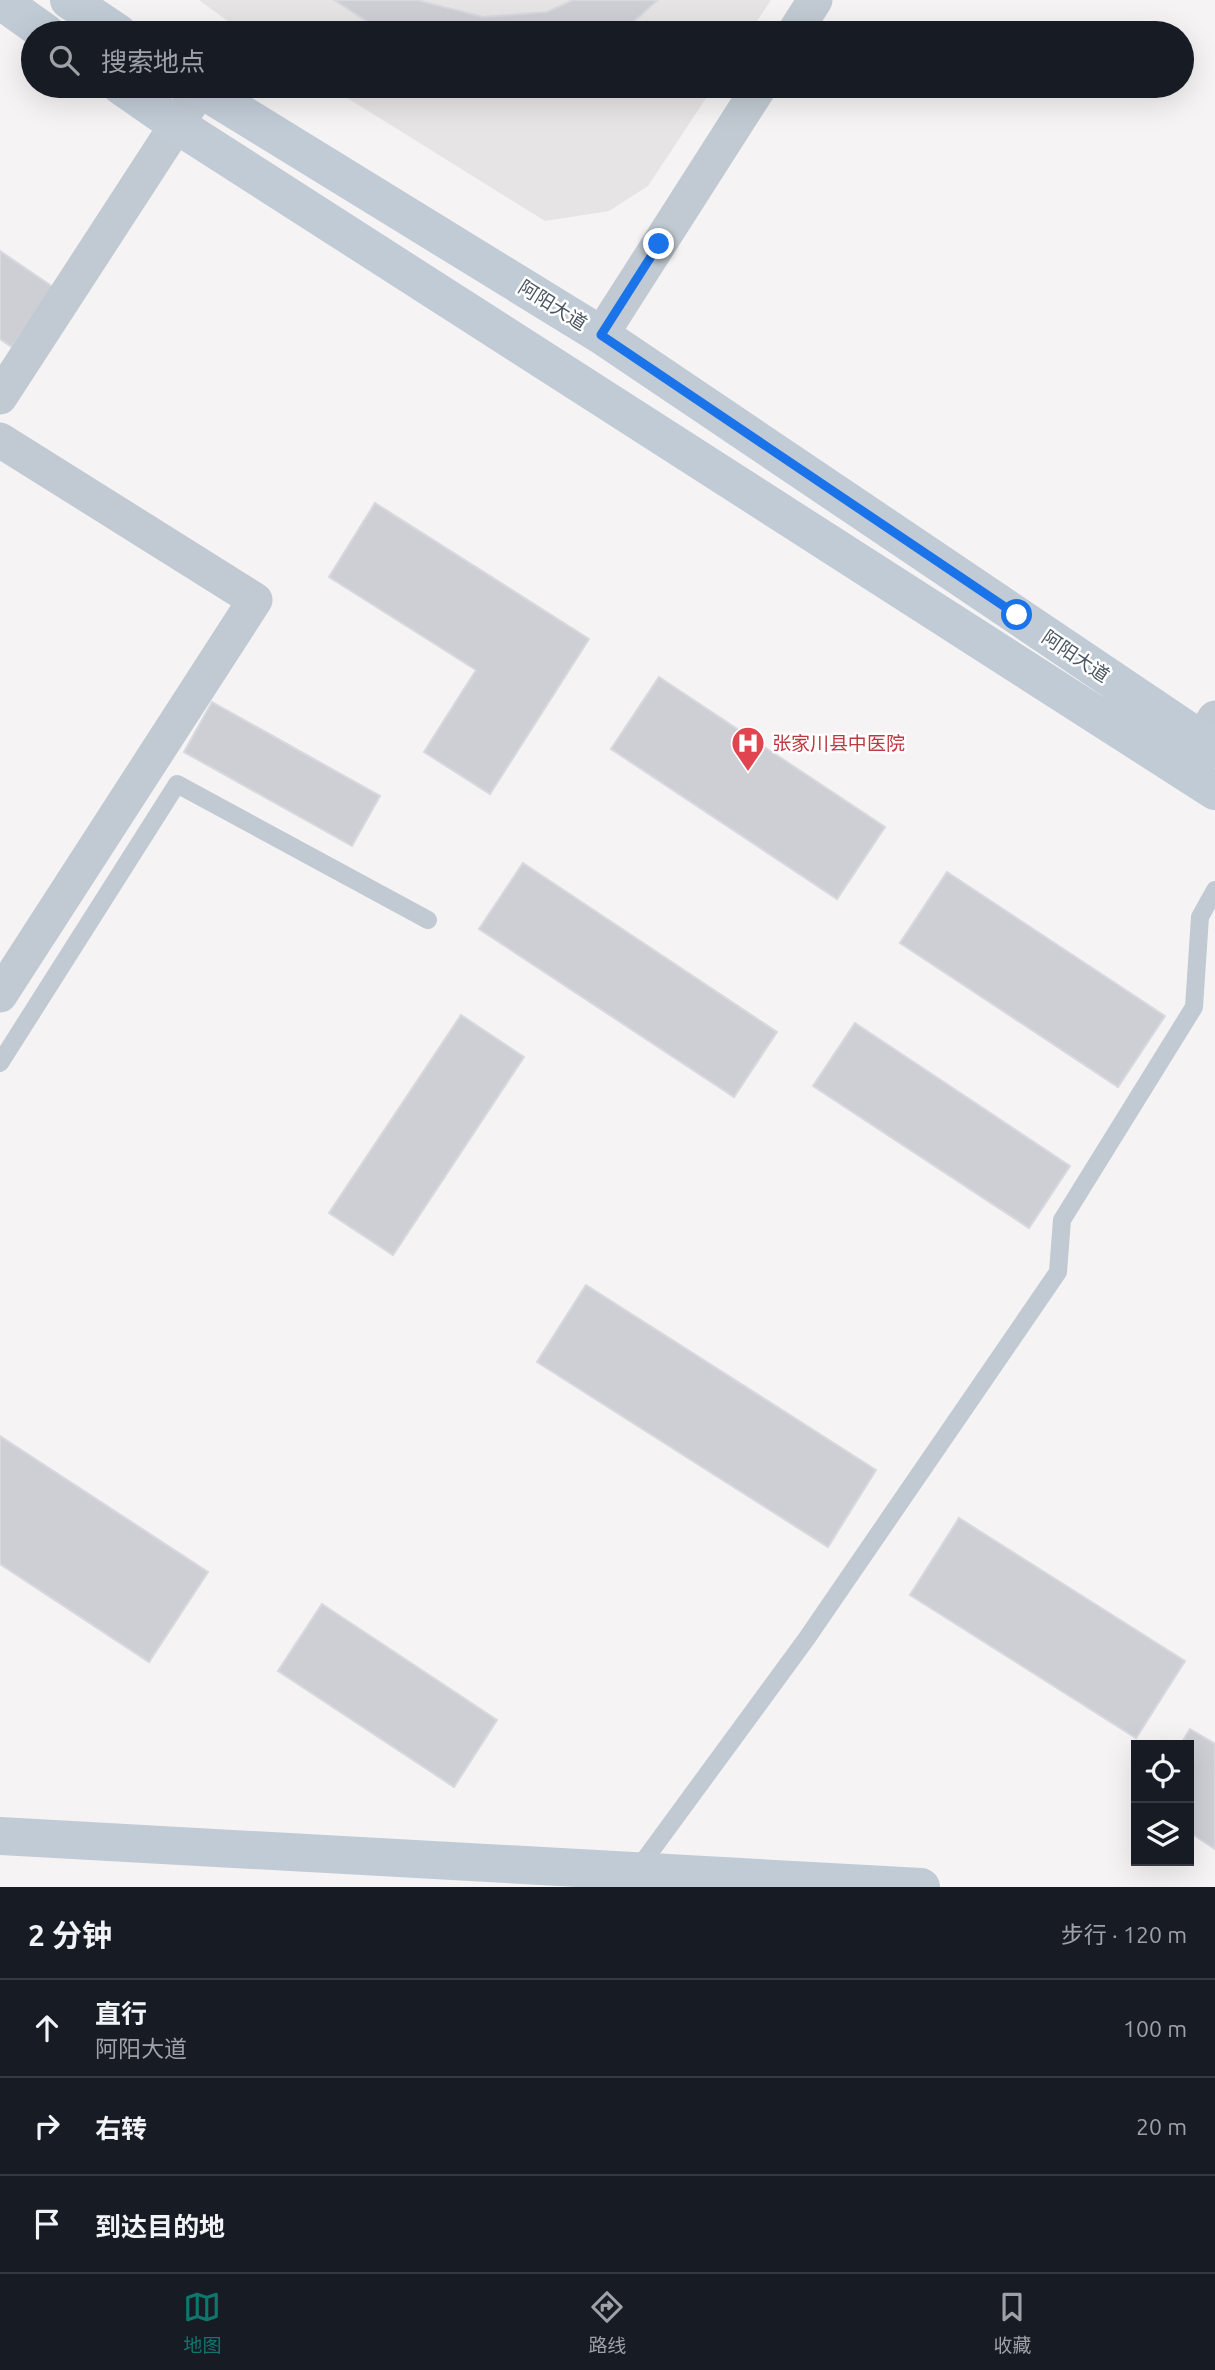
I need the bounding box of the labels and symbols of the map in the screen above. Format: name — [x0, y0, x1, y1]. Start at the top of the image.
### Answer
route end — [643, 228, 674, 259]
street label: 阿阳大道 — [515, 276, 591, 334]
route start — [1001, 599, 1032, 630]
street label: 阿阳大道 — [1038, 626, 1114, 686]
hospital icon: 张家川县中医院 — [729, 724, 767, 773]
place label: 张家川县中医院 — [772, 732, 905, 754]

